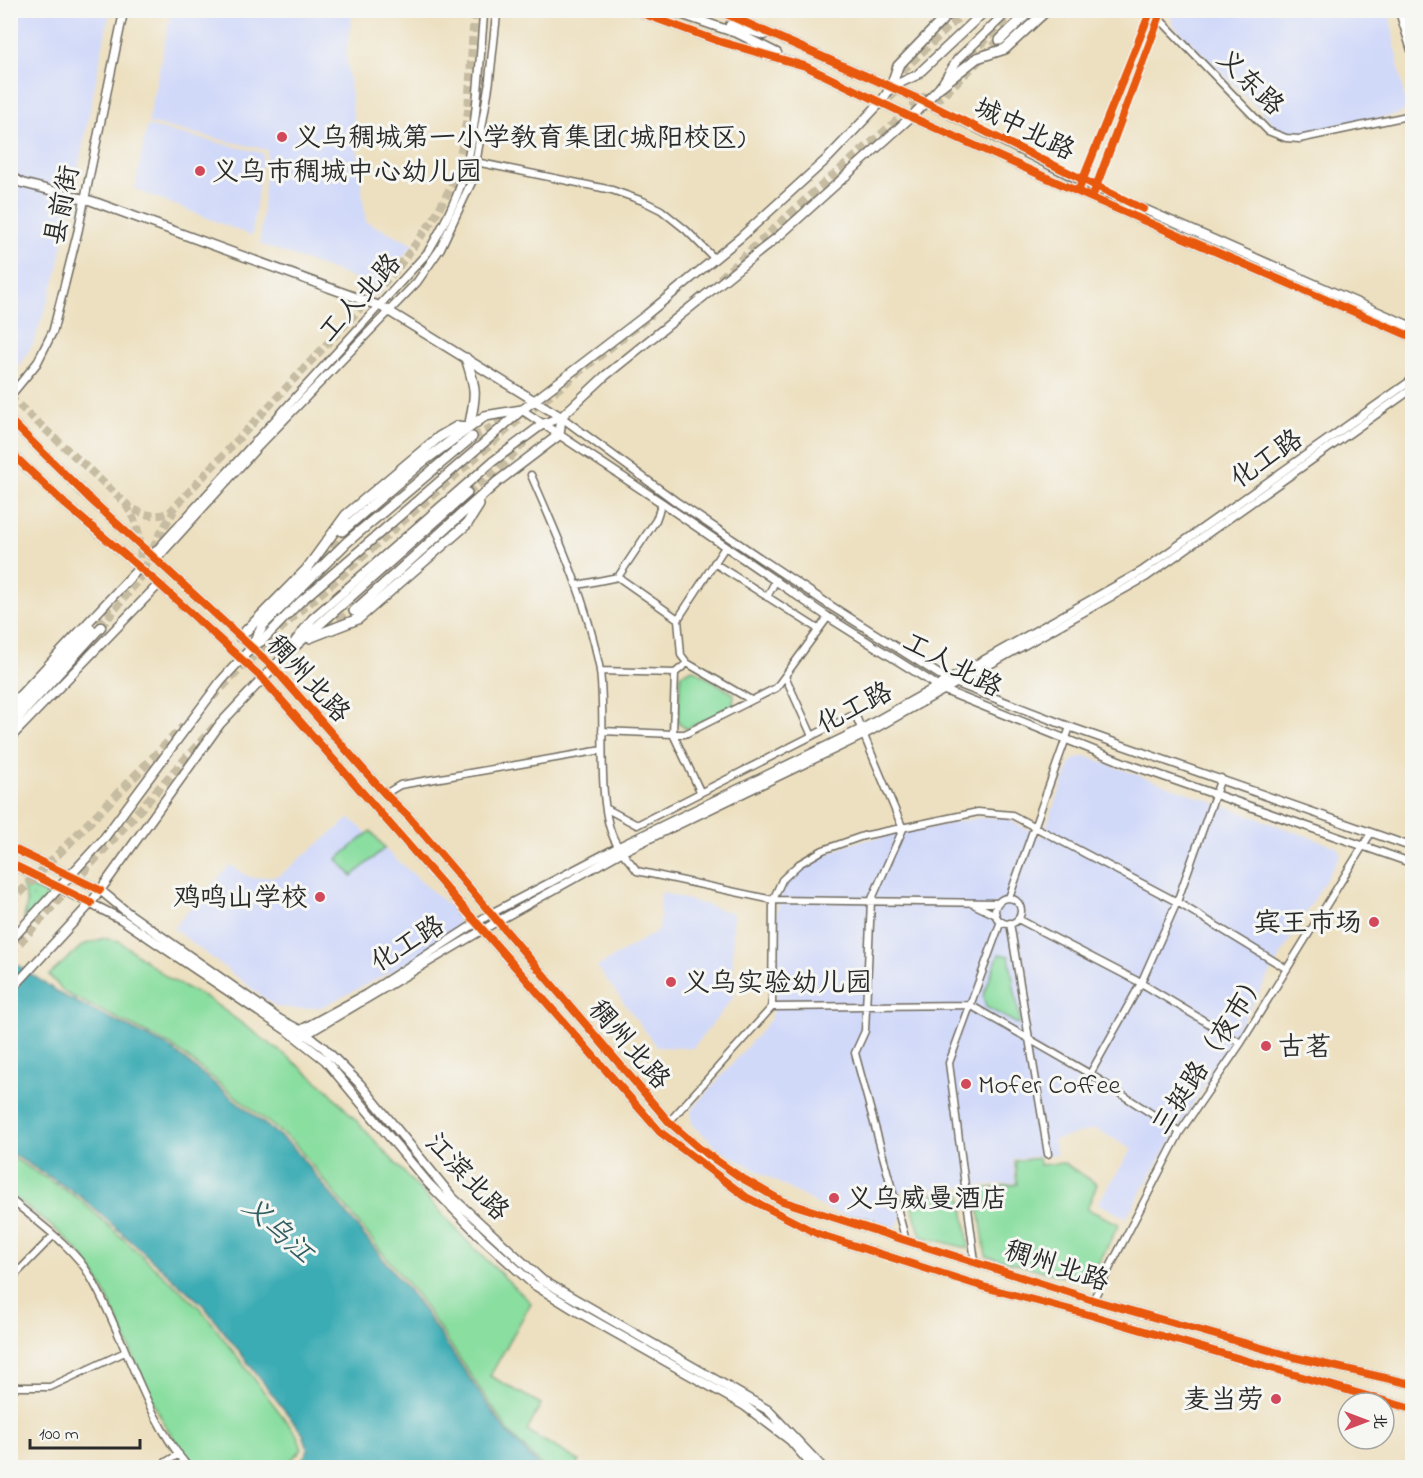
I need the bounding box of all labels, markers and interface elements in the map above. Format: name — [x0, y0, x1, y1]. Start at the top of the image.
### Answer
street label: 义东路 — [1207, 42, 1292, 126]
street label: 城中北路 — [967, 89, 1081, 171]
place label: 义乌稠城第一小学教育集团(城阳校区) — [294, 120, 745, 159]
marker: 义乌稠城第一小学教育集团(城阳校区) — [275, 130, 289, 144]
place label: 义乌市稠城中心幼儿园 — [212, 154, 482, 193]
street label: 县前街 — [36, 162, 91, 249]
marker: 义乌市稠城中心幼儿园 — [193, 164, 207, 178]
street label: 工人北路 — [310, 245, 411, 352]
street label: 化工路 — [1223, 421, 1312, 499]
street label: 工人北路 — [895, 624, 1009, 709]
street label: 稠州北路 — [256, 627, 358, 732]
street label: 化工路 — [810, 673, 900, 745]
place label: 鸡鸣山学校 — [173, 880, 308, 919]
marker: 鸡鸣山学校 — [313, 890, 327, 904]
place label: 宾王市场 — [1254, 905, 1362, 944]
street label: 化工路 — [364, 907, 453, 983]
marker: 宾王市场 — [1367, 915, 1381, 929]
street label: 三挺路（夜市） — [1143, 963, 1279, 1143]
place label: 义乌实验幼儿园 — [683, 965, 872, 1004]
marker: 义乌实验幼儿园 — [664, 975, 678, 989]
street label: 稠州北路 — [578, 992, 678, 1099]
place label: 古茗 — [1278, 1029, 1332, 1068]
marker: 古茗 — [1259, 1039, 1273, 1053]
place label: Mofer Coffee — [978, 1067, 1122, 1106]
marker: Mofer Coffee — [959, 1077, 973, 1091]
street label: 江滨北路 — [415, 1125, 517, 1230]
place label: 义乌威曼酒店 — [846, 1181, 1008, 1220]
water label: 义乌江 — [232, 1188, 323, 1276]
marker: 义乌威曼酒店 — [827, 1191, 841, 1205]
street label: 稠州北路 — [999, 1232, 1114, 1303]
place label: 麦当劳 — [1183, 1382, 1264, 1421]
north arrow — [1336, 1391, 1396, 1451]
marker: 麦当劳 — [1269, 1392, 1283, 1406]
scale bar — [30, 1412, 140, 1450]
text: 北 — [1367, 1413, 1391, 1429]
text: 100 m — [39, 1422, 79, 1448]

